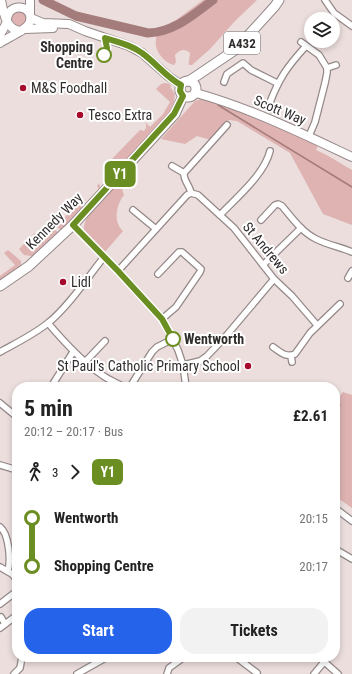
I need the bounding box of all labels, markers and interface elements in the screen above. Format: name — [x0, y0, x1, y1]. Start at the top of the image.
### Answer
map controls — [304, 12, 340, 48]
button: layers — [304, 12, 340, 48]
road number: A432 — [224, 32, 260, 54]
place label: Shopping Centre — [40, 39, 93, 71]
marker: Shopping Centre — [96, 47, 112, 63]
place label: M&S Foodhall — [31, 80, 107, 96]
marker: M&S Foodhall — [18, 83, 28, 93]
street label: Scott Way — [252, 92, 309, 128]
place label: Tesco Extra — [88, 107, 152, 123]
marker: Tesco Extra — [75, 110, 85, 120]
line badge: Y1 — [102, 161, 138, 187]
text: Y1 — [113, 166, 127, 182]
street label: Kennedy Way — [23, 189, 86, 252]
street label: St Andrews — [240, 219, 292, 277]
place label: Lidl — [71, 274, 91, 290]
marker: Lidl — [58, 277, 68, 287]
marker: Wentworth — [165, 331, 181, 347]
place label: Wentworth — [184, 331, 244, 347]
place label: St Paul's Catholic Primary School — [57, 358, 240, 374]
marker: St Paul's Catholic Primary School — [243, 361, 253, 371]
text: 5 min — [24, 396, 73, 421]
text: £2.61 — [293, 407, 328, 425]
text: 20:12 – 20:17 · Bus — [24, 424, 123, 439]
icon: walk — [24, 461, 46, 483]
icon: forward — [64, 461, 86, 483]
text: Y1 — [100, 464, 115, 480]
text: 3 — [52, 465, 58, 480]
text: Wentworth — [54, 509, 118, 527]
text: 20:15 — [299, 511, 328, 526]
text: Shopping Centre — [54, 557, 154, 575]
text: 20:17 — [299, 559, 328, 574]
button: Start — [24, 608, 172, 654]
button: Tickets — [180, 608, 328, 654]

